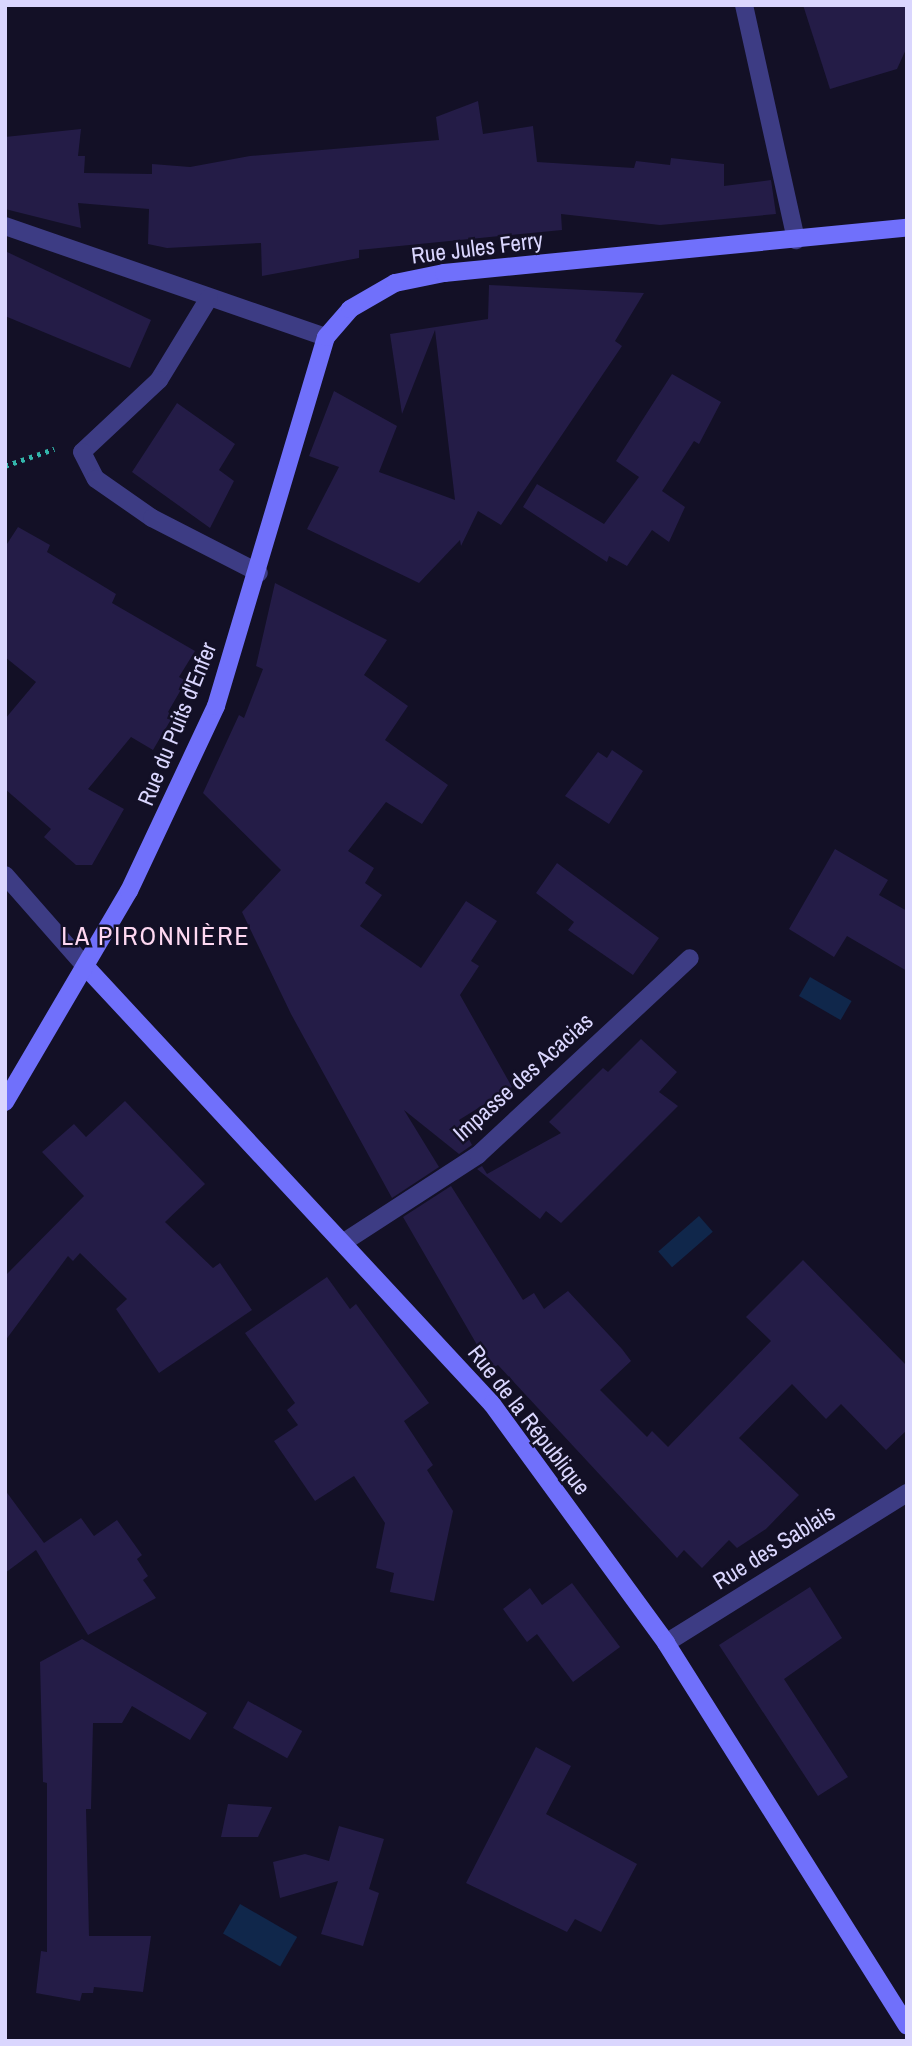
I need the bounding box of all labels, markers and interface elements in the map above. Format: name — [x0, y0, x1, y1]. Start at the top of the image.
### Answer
street label: Rue Jules Ferry — [410, 226, 544, 270]
street label: Rue du Puits d'Enfer — [132, 638, 222, 810]
district label: LA PIRONNIÈRE — [62, 920, 250, 952]
street label: Impasse des Acacias — [447, 1007, 599, 1147]
street label: Rue de la République — [462, 1340, 596, 1500]
street label: Rue des Sablais — [708, 1499, 840, 1595]

